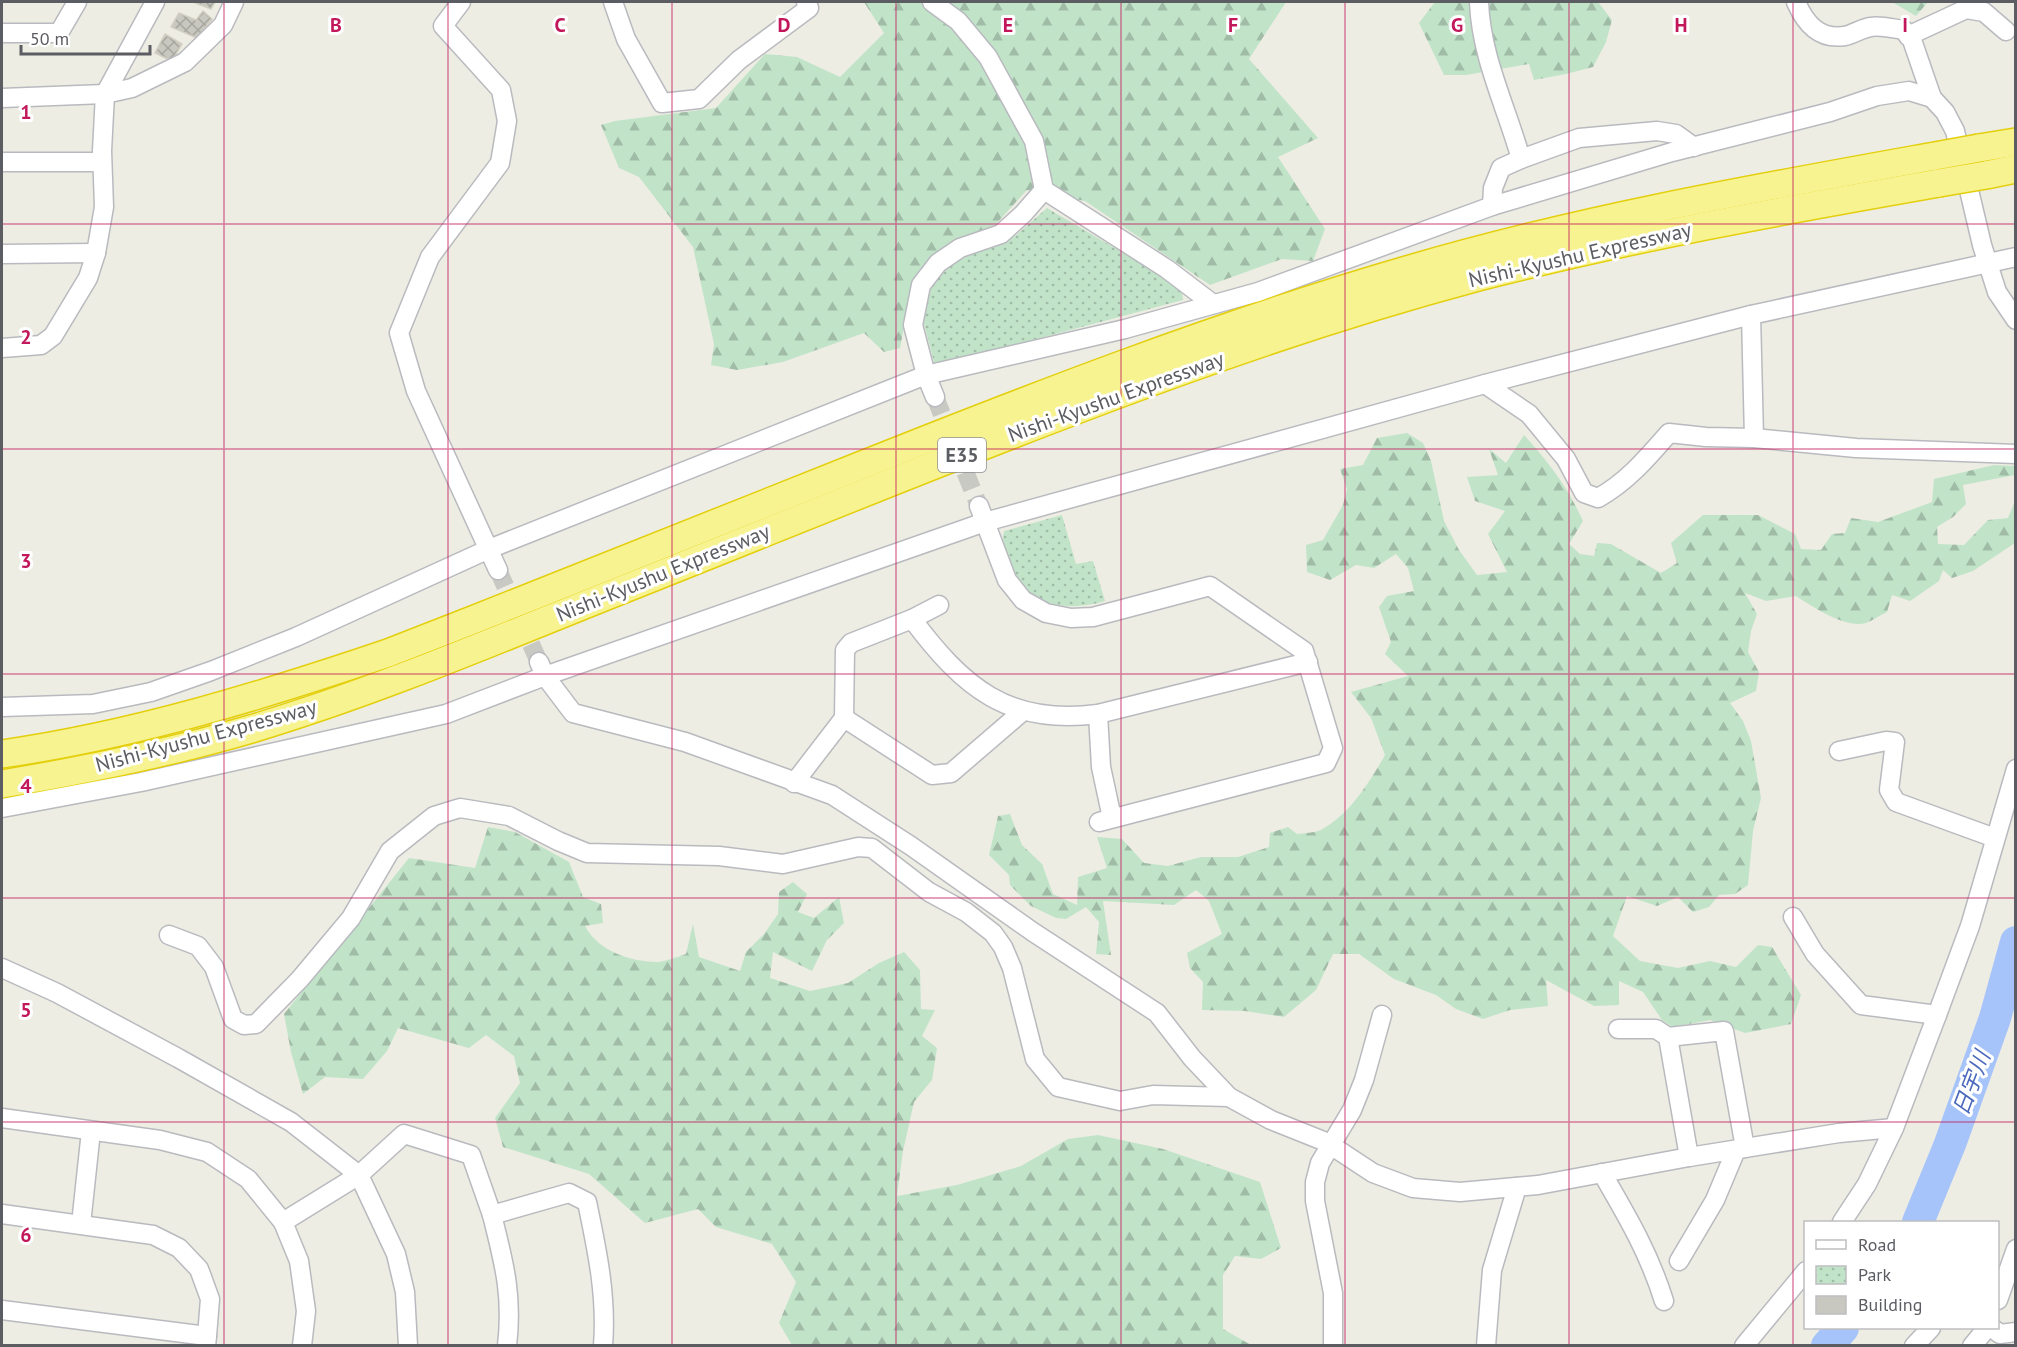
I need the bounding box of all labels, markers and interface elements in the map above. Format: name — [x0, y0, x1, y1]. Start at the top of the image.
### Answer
text: B — [330, 12, 342, 38]
text: C — [554, 12, 566, 38]
text: D — [778, 12, 791, 38]
text: E — [1003, 12, 1013, 38]
text: F — [1228, 12, 1238, 38]
text: G — [1451, 12, 1463, 38]
text: H — [1674, 12, 1688, 38]
text: I — [1902, 12, 1908, 38]
scale bar — [21, 18, 150, 56]
text: 50 m — [30, 27, 69, 50]
text: 1 — [20, 99, 32, 125]
street label: Nishi-Kyushu Expressway — [1466, 216, 1694, 293]
text: 2 — [20, 324, 32, 350]
street label: Nishi-Kyushu Expressway — [1004, 345, 1228, 448]
road number: E35 — [938, 438, 986, 472]
street label: Nishi-Kyushu Expressway — [552, 517, 774, 628]
text: 3 — [20, 548, 32, 574]
street label: Nishi-Kyushu Expressway — [92, 693, 320, 778]
text: 4 — [20, 773, 32, 799]
text: 5 — [20, 997, 32, 1023]
water label: 日宇川 — [1946, 1045, 1997, 1119]
legend — [1804, 1221, 1999, 1329]
text: 6 — [20, 1222, 32, 1248]
text: Road — [1858, 1233, 1896, 1256]
text: Park — [1858, 1263, 1891, 1286]
text: Building — [1858, 1293, 1922, 1316]

